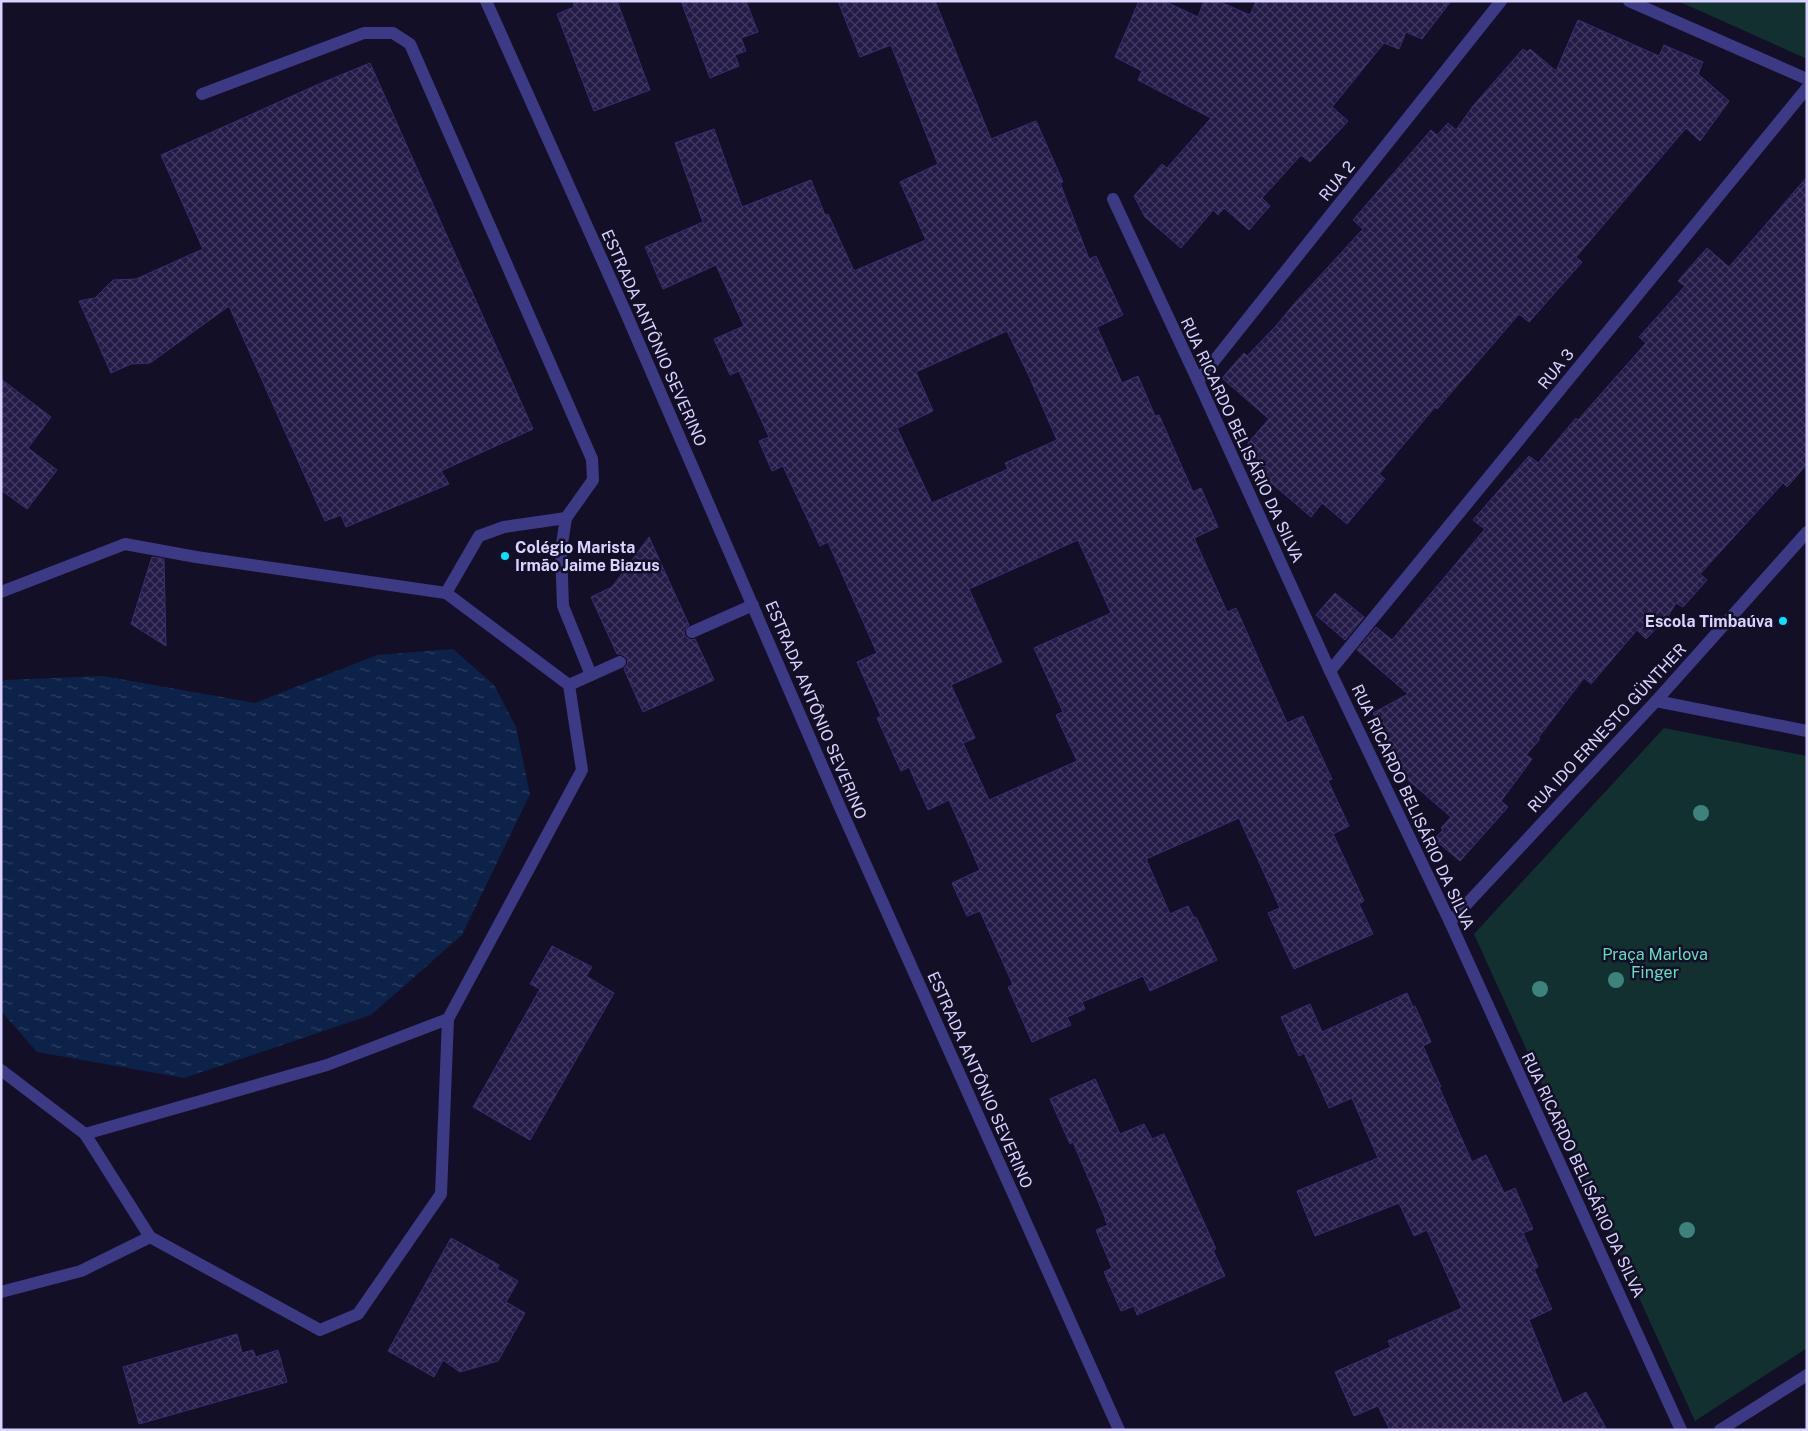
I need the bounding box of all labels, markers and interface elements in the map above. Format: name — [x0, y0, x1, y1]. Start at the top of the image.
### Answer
street label: RUA 2 — [1315, 157, 1359, 205]
street label: ESTRADA ANTÔNIO SEVERINO — [597, 226, 711, 449]
street label: RUA RICARDO BELISÁRIO DA SILVA — [1177, 314, 1308, 566]
street label: RUA 3 — [1534, 345, 1578, 393]
place label: Colégio Marista Irmão Jaime Biazus — [515, 538, 660, 575]
marker: Colégio Marista Irmão Jaime Biazus — [499, 550, 511, 562]
street label: ESTRADA ANTÔNIO SEVERINO — [761, 598, 872, 822]
place label: Escola Timbaúva — [1645, 612, 1773, 631]
marker: Escola Timbaúva — [1777, 615, 1789, 627]
street label: RUA IDO ERNESTO GÜNTHER — [1523, 639, 1690, 816]
street label: RUA RICARDO BELISÁRIO DA SILVA — [1348, 681, 1479, 933]
park label: Praça Marlova Finger — [1602, 945, 1708, 982]
street label: ESTRADA ANTÔNIO SEVERINO — [923, 968, 1037, 1191]
street label: RUA RICARDO BELISÁRIO DA SILVA — [1518, 1049, 1649, 1301]

